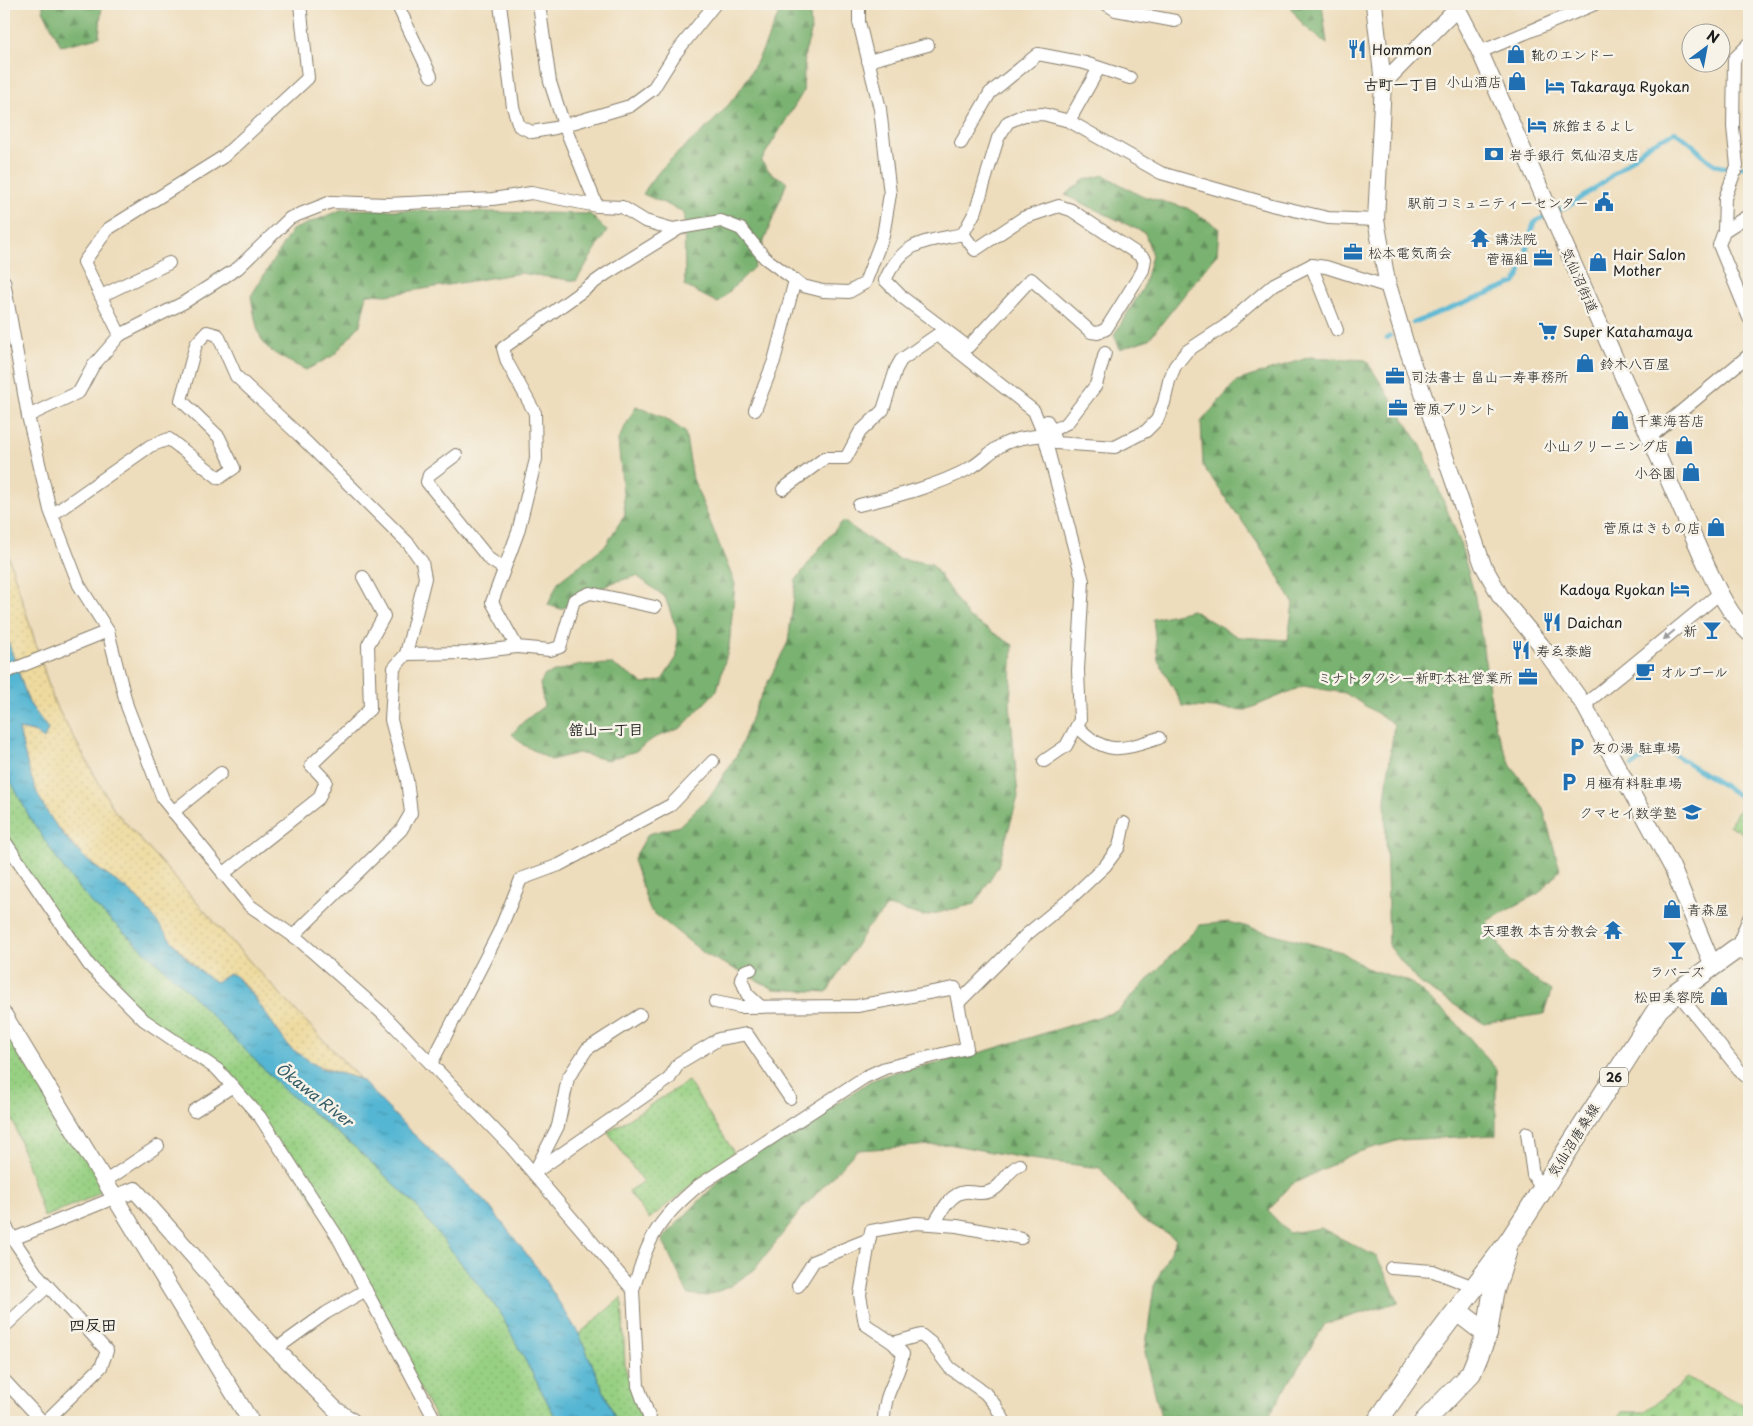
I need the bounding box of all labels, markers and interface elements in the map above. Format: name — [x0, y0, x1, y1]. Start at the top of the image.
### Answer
north arrow — [1680, 22, 1730, 72]
text: N — [1703, 25, 1723, 48]
restaurant icon: Hommon — [1346, 38, 1368, 60]
place label: Hommon — [1372, 39, 1432, 60]
shop icon: 靴のエンドー — [1505, 43, 1527, 65]
place label: 靴のエンドー — [1531, 44, 1615, 65]
shop icon: 小山酒店 — [1506, 70, 1528, 92]
place label: 小山酒店 — [1446, 71, 1502, 92]
district label: 古町一丁目 — [1363, 72, 1439, 95]
hotel icon: Takaraya Ryokan — [1544, 75, 1566, 97]
place label: Takaraya Ryokan — [1570, 76, 1690, 97]
hotel icon: 旅館まるよし — [1526, 114, 1548, 136]
place label: 旅館まるよし — [1552, 115, 1636, 136]
bank icon: 岩手銀行 気仙沼支店 — [1483, 143, 1505, 165]
place label: 岩手銀行 気仙沼支店 — [1509, 144, 1640, 165]
public building icon: 駅前コミュニティーセンター — [1593, 191, 1615, 213]
place label: 駅前コミュニティーセンター — [1408, 192, 1589, 213]
temple icon: 講法院 — [1469, 227, 1491, 249]
place label: 講法院 — [1495, 228, 1537, 249]
office icon: 松本電気商会 — [1342, 241, 1364, 263]
place label: 松本電気商会 — [1368, 242, 1452, 263]
street label: 気仙沼街道 — [1556, 244, 1604, 316]
place label: Hair Salon Mother — [1613, 244, 1686, 281]
office icon: 菅福組 — [1532, 247, 1554, 269]
place label: 菅福組 — [1486, 248, 1528, 269]
shop icon: Hair Salon Mother — [1587, 251, 1609, 273]
supermarket icon: Super Katahamaya — [1537, 320, 1559, 342]
place label: Super Katahamaya — [1563, 321, 1693, 342]
shop icon: 鈴木八百屋 — [1574, 352, 1596, 374]
place label: 鈴木八百屋 — [1600, 353, 1670, 374]
office icon: 司法書士 畠山一寿事務所 — [1384, 365, 1406, 387]
place label: 司法書士 畠山一寿事務所 — [1410, 366, 1569, 387]
office icon: 菅原プリント — [1387, 397, 1409, 419]
place label: 菅原プリント — [1413, 398, 1497, 419]
shop icon: 千葉海苔店 — [1609, 409, 1631, 431]
place label: 千葉海苔店 — [1635, 410, 1705, 431]
shop icon: 小山クリーニング店 — [1673, 434, 1695, 456]
place label: 小山クリーニング店 — [1543, 435, 1669, 456]
shop icon: 小谷園 — [1680, 461, 1702, 483]
place label: 小谷園 — [1634, 462, 1676, 483]
shop icon: 菅原はきもの店 — [1705, 516, 1727, 538]
place label: 菅原はきもの店 — [1603, 517, 1701, 538]
hotel icon: Kadoya Ryokan — [1669, 578, 1691, 600]
place label: Kadoya Ryokan — [1559, 579, 1665, 600]
restaurant icon: Daichan — [1541, 611, 1563, 633]
place label: Daichan — [1567, 612, 1622, 633]
bar icon: 新 — [1701, 619, 1723, 641]
place label: 新 — [1683, 620, 1697, 641]
one-way arrow — [1662, 630, 1675, 641]
restaurant icon: 寿ゑ泰鮨 — [1510, 639, 1532, 661]
place label: 寿ゑ泰鮨 — [1536, 640, 1592, 661]
cafe icon: オルゴール — [1634, 660, 1656, 682]
place label: オルゴール — [1660, 661, 1728, 682]
office icon: ミナトタクシー新町本社営業所 — [1517, 666, 1539, 688]
place label: ミナトタクシー新町本社営業所 — [1318, 667, 1513, 688]
district label: 舘山一丁目 — [568, 717, 644, 740]
parking icon: 友の湯 駐車場 — [1566, 736, 1588, 758]
place label: 友の湯 駐車場 — [1592, 737, 1681, 758]
parking icon: 月極有料駐車場 — [1558, 771, 1580, 793]
place label: 月極有料駐車場 — [1584, 772, 1682, 793]
school or university icon: クマセイ数学塾 — [1681, 801, 1703, 823]
place label: クマセイ数学塾 — [1579, 802, 1677, 823]
shop icon: 青森屋 — [1661, 898, 1683, 920]
place label: 青森屋 — [1687, 899, 1729, 920]
temple icon: 天理教 本吉分教会 — [1602, 919, 1624, 941]
place label: 天理教 本吉分教会 — [1481, 920, 1598, 941]
bar icon: ラバーズ — [1666, 939, 1688, 961]
place label: ラバーズ — [1650, 961, 1704, 982]
shop icon: 松田美容院 — [1708, 985, 1730, 1007]
place label: 松田美容院 — [1634, 986, 1704, 1007]
water label: Ōkawa River — [271, 1056, 360, 1133]
road number: 26 — [1600, 1068, 1628, 1086]
street label: 気仙沼唐桑線 — [1542, 1099, 1604, 1181]
district label: 四反田 — [69, 1312, 117, 1336]

